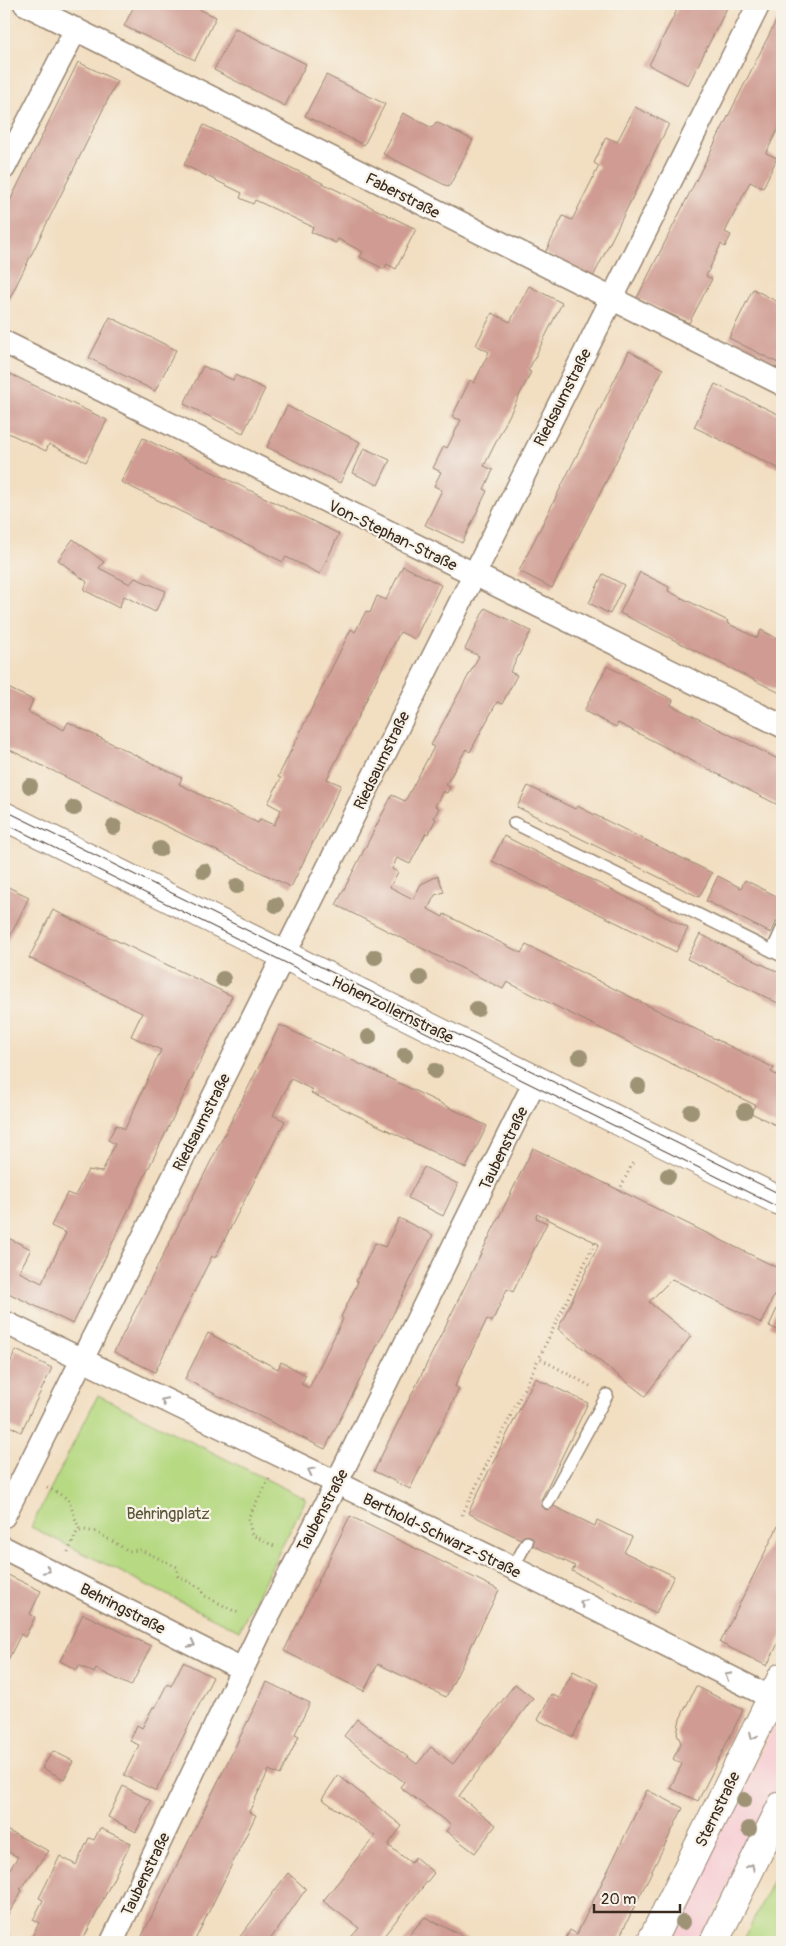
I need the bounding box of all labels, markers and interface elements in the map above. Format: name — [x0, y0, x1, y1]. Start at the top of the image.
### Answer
street label: Faberstraße — [362, 169, 443, 223]
street label: Riedsaumstraße — [530, 345, 596, 450]
street label: Von-Stephan-Straße — [325, 496, 460, 576]
street label: Riedsaumstraße — [349, 708, 414, 813]
street label: Hohenzollernstraße — [328, 972, 457, 1048]
street label: Riedsaumstraße — [169, 1070, 235, 1175]
street label: Taubenstraße — [475, 1103, 533, 1194]
one-way arrow — [160, 1396, 169, 1407]
street label: Taubenstraße — [293, 1466, 353, 1555]
one-way arrow — [307, 1467, 316, 1477]
street label: Berthold-Schwarz-Straße — [359, 1489, 524, 1583]
park label: Behringplatz — [126, 1504, 210, 1524]
one-way arrow — [42, 1564, 51, 1574]
street label: Behringstraße — [76, 1579, 169, 1639]
one-way arrow — [579, 1599, 588, 1609]
one-way arrow — [187, 1638, 196, 1648]
one-way arrow — [724, 1672, 733, 1682]
one-way arrow — [749, 1731, 759, 1740]
street label: Sternstraße — [691, 1768, 745, 1850]
street label: Taubenstraße — [117, 1829, 175, 1920]
one-way arrow — [745, 1863, 755, 1872]
scale bar — [594, 1881, 680, 1913]
text: 20 m — [601, 1890, 636, 1909]

